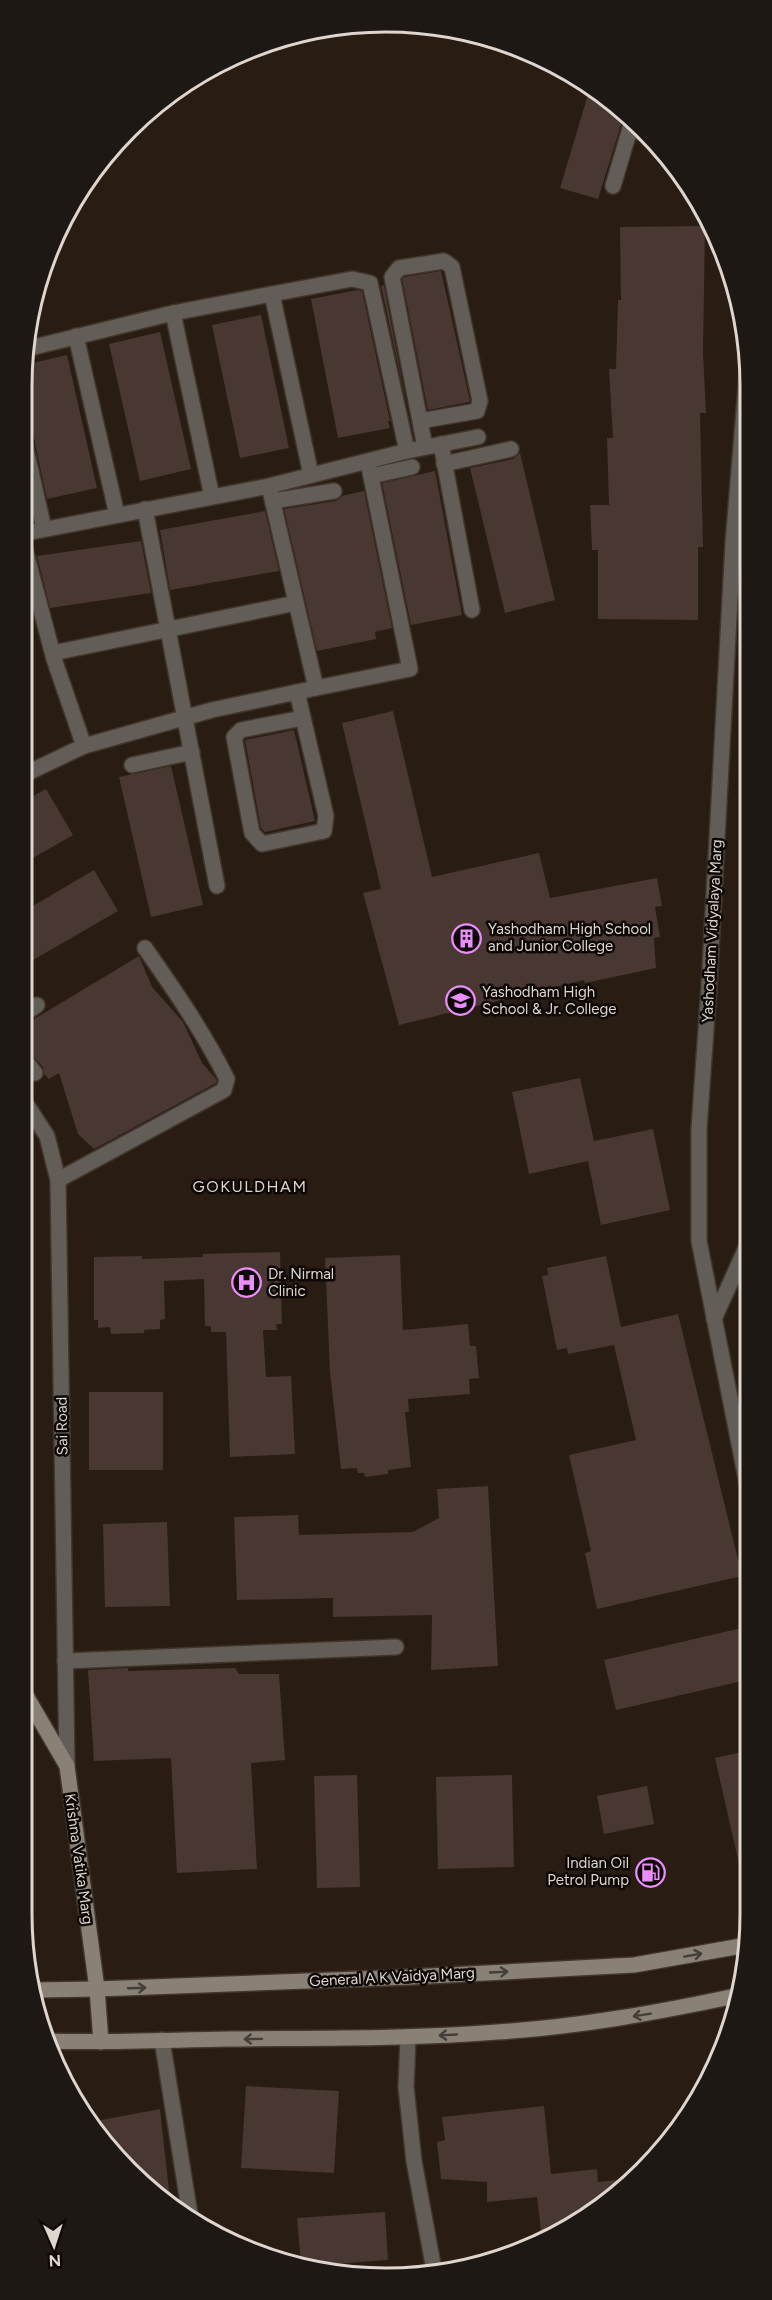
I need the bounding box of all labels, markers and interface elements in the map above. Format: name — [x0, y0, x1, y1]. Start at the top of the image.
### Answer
street label: Yashodham Vidyalaya Marg — [698, 839, 726, 1023]
place label: Yashodham High School and Junior College — [488, 920, 651, 955]
building icon: Yashodham High School and Junior College — [451, 922, 483, 954]
place label: Yashodham High School & Jr. College — [482, 983, 616, 1018]
school or university icon: Yashodham High School & Jr. College — [445, 985, 477, 1017]
district label: GOKULDHAM — [193, 1177, 307, 1196]
place label: Dr. Nirmal Clinic — [268, 1265, 334, 1300]
hospital icon: Dr. Nirmal Clinic — [231, 1267, 263, 1299]
street label: Sai Road — [52, 1397, 72, 1455]
street label: Krishna Vatika Marg — [61, 1792, 97, 1926]
place label: Indian Oil Petrol Pump — [547, 1854, 629, 1889]
fuel station icon: Indian Oil Petrol Pump — [634, 1856, 666, 1888]
one-way arrow — [683, 1949, 702, 1960]
street label: General A K Vaidya Marg — [309, 1964, 475, 1990]
one-way arrow — [489, 1966, 509, 1977]
one-way arrow — [126, 1982, 146, 1993]
one-way arrow — [633, 2010, 652, 2021]
one-way arrow — [439, 2030, 459, 2041]
one-way arrow — [244, 2033, 264, 2045]
north arrow — [24, 2216, 84, 2276]
text: N — [48, 2251, 61, 2270]

